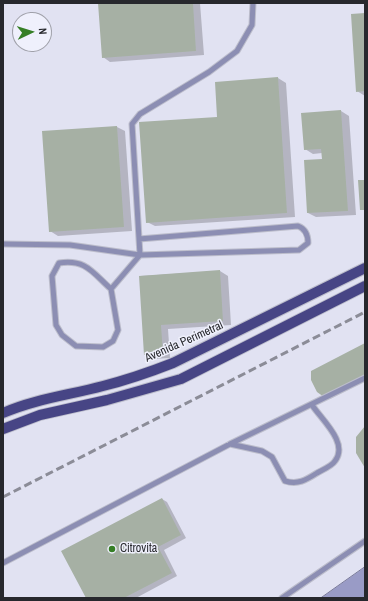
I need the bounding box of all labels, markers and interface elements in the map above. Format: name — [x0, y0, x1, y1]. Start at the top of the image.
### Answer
north arrow — [12, 12, 52, 52]
text: N — [36, 27, 50, 35]
street label: Avenida Perimetral — [143, 318, 225, 366]
place label: Citrovita — [120, 542, 157, 556]
marker: Citrovita — [107, 544, 117, 554]

